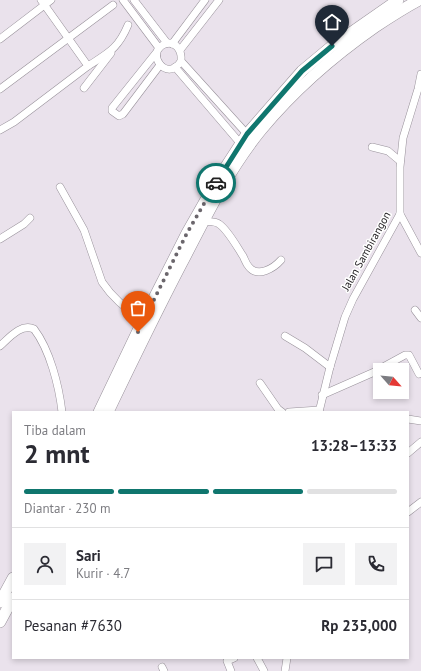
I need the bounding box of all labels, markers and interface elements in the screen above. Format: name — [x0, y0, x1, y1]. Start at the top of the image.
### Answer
pin — [315, 5, 349, 46]
icon: home — [321, 11, 343, 33]
courier — [196, 163, 236, 203]
icon: car — [205, 172, 227, 194]
street label: Jalan Sambirangon — [338, 209, 394, 294]
pin — [121, 291, 155, 332]
icon: bag — [127, 297, 149, 319]
north arrow — [373, 363, 409, 399]
map controls — [373, 363, 409, 399]
text: Tiba dalam — [24, 422, 86, 439]
text: 13:28–13:33 — [311, 436, 397, 455]
text: 2 mnt — [24, 437, 90, 470]
text: Diantar · 230 m — [24, 500, 111, 517]
button: person — [24, 543, 66, 585]
button: chat — [303, 543, 345, 585]
button: phone — [355, 543, 397, 585]
text: Sari — [76, 546, 101, 565]
text: Kurir · 4.7 — [76, 565, 130, 582]
text: Pesanan #7630 — [24, 616, 122, 635]
text: Rp 235,000 — [321, 616, 397, 635]

